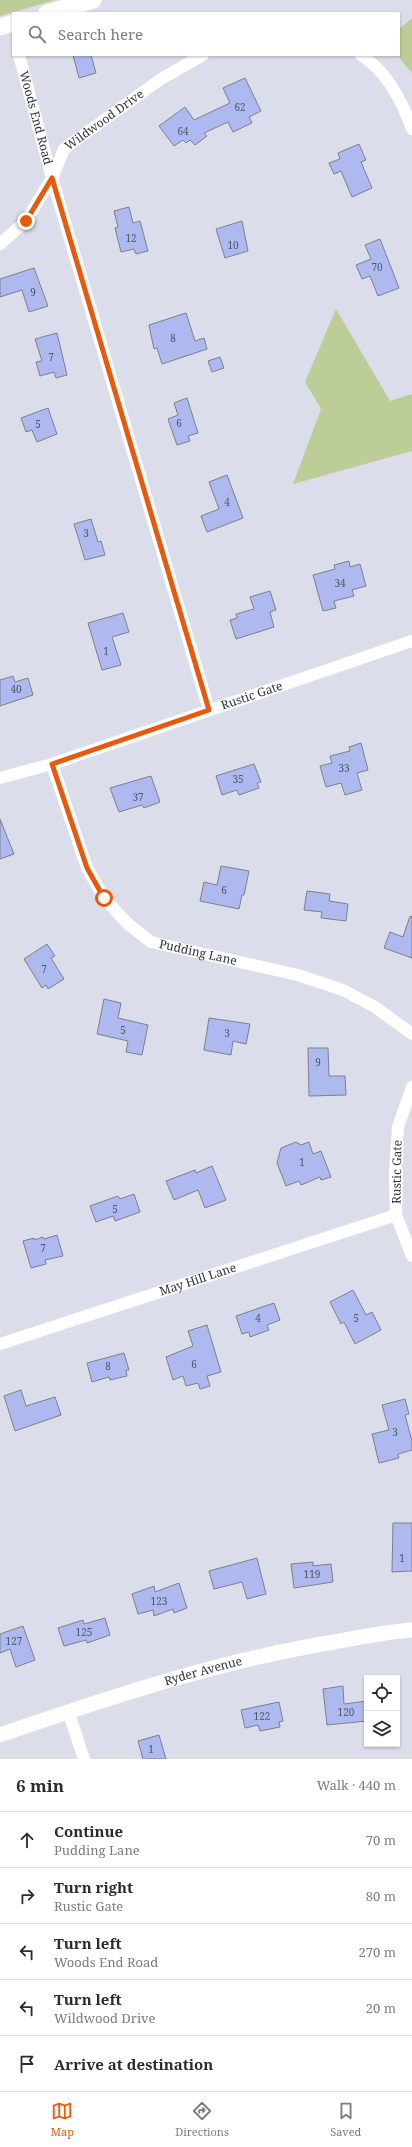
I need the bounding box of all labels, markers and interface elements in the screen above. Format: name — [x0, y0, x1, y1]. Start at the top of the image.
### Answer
search box — [12, 12, 400, 56]
icon: search — [26, 23, 48, 45]
text: Search here — [58, 24, 143, 44]
street label: Woods End Road — [16, 69, 57, 167]
street label: Wildwood Drive — [61, 85, 147, 154]
house number: 62 — [234, 100, 246, 114]
house number: 64 — [177, 124, 189, 138]
route end — [17, 212, 35, 230]
house number: 12 — [125, 231, 137, 245]
house number: 10 — [227, 238, 239, 252]
house number: 70 — [371, 260, 383, 274]
house number: 9 — [30, 285, 36, 299]
house number: 8 — [170, 331, 176, 345]
house number: 7 — [48, 350, 54, 364]
house number: 6 — [176, 416, 182, 430]
house number: 5 — [35, 417, 41, 431]
house number: 4 — [224, 495, 230, 509]
house number: 3 — [83, 526, 89, 540]
house number: 34 — [334, 576, 346, 590]
house number: 1 — [103, 644, 109, 658]
street label: Rustic Gate — [219, 677, 285, 714]
house number: 40 — [10, 682, 22, 696]
house number: 33 — [338, 761, 350, 775]
house number: 35 — [232, 772, 244, 786]
house number: 37 — [132, 790, 144, 804]
house number: 6 — [221, 883, 227, 897]
route start — [95, 889, 113, 907]
street label: Pudding Lane — [158, 935, 239, 969]
house number: 7 — [41, 962, 47, 976]
house number: 5 — [120, 1023, 126, 1037]
house number: 3 — [224, 1026, 230, 1040]
house number: 9 — [315, 1055, 321, 1069]
street label: Rustic Gate — [387, 1140, 406, 1204]
house number: 1 — [299, 1155, 305, 1169]
house number: 5 — [112, 1202, 118, 1216]
house number: 7 — [40, 1241, 46, 1255]
street label: May Hill Lane — [157, 1259, 238, 1300]
house number: 4 — [255, 1311, 261, 1325]
house number: 5 — [353, 1311, 359, 1325]
house number: 6 — [191, 1357, 197, 1371]
house number: 8 — [105, 1359, 111, 1373]
house number: 3 — [392, 1425, 398, 1439]
house number: 1 — [399, 1551, 405, 1565]
house number: 119 — [304, 1567, 320, 1581]
house number: 123 — [151, 1594, 168, 1608]
house number: 125 — [76, 1625, 92, 1639]
house number: 127 — [6, 1634, 23, 1648]
street label: Ryder Avenue — [162, 1652, 244, 1689]
map controls — [364, 1675, 400, 1747]
button: locate — [364, 1675, 400, 1711]
house number: 120 — [338, 1705, 355, 1719]
house number: 122 — [254, 1709, 270, 1723]
button: layers — [364, 1711, 400, 1747]
house number: 1 — [148, 1742, 154, 1756]
text: 6 min — [16, 1774, 64, 1797]
text: Walk · 440 m — [317, 1776, 396, 1794]
text: Continue — [54, 1821, 123, 1841]
icon: ahead — [16, 1829, 38, 1851]
text: 70 m — [366, 1831, 396, 1849]
text: Pudding Lane — [54, 1841, 140, 1859]
text: Turn right — [54, 1877, 133, 1897]
icon: right — [16, 1885, 38, 1907]
text: 80 m — [366, 1887, 396, 1905]
text: Rustic Gate — [54, 1897, 123, 1915]
text: Turn left — [54, 1933, 122, 1953]
icon: left — [16, 1941, 38, 1963]
text: 270 m — [359, 1943, 396, 1961]
text: Woods End Road — [54, 1953, 158, 1971]
text: Turn left — [54, 1989, 122, 2009]
icon: left — [16, 1997, 38, 2019]
text: 20 m — [366, 1999, 396, 2017]
text: Wildwood Drive — [54, 2009, 156, 2027]
icon: arrive — [16, 2053, 38, 2075]
text: Arrive at destination — [54, 2054, 213, 2074]
tab: Map — [51, 2100, 74, 2139]
tab: Directions — [175, 2100, 229, 2139]
tab: Saved — [330, 2100, 361, 2139]

